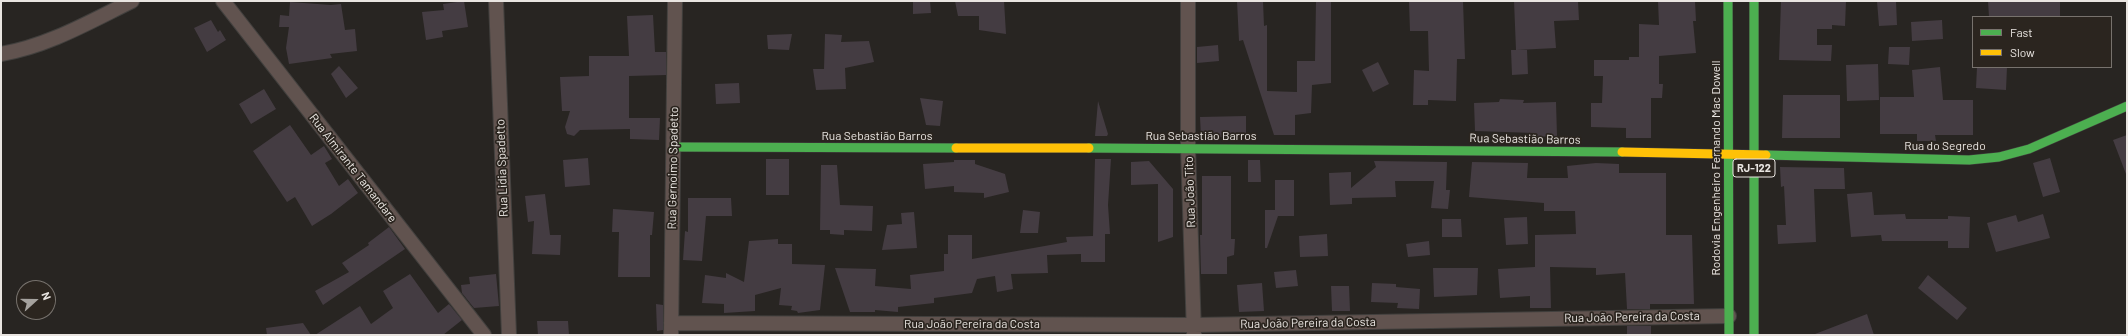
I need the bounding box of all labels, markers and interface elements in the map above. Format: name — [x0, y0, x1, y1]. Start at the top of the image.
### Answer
legend — [1972, 16, 2112, 68]
text: Fast — [2010, 25, 2033, 39]
text: Slow — [2010, 45, 2035, 59]
street label: Rodovia Engenheiro Fernando Mac Dowell — [1709, 60, 1723, 276]
street label: Rua Gernoimo Spadetto — [665, 106, 681, 230]
street label: Rua Almirante Tamandare — [306, 111, 400, 225]
street label: Rua Lidia Spadetto — [493, 119, 511, 217]
street label: Rua Sebastião Barros — [821, 129, 933, 143]
street label: Rua Sebastião Barros — [1145, 129, 1257, 143]
street label: Rua Sebastião Barros — [1469, 131, 1581, 147]
street label: Rua do Segredo — [1904, 139, 1986, 153]
street label: Rua João Tito — [1182, 156, 1198, 228]
road number: RJ-122 — [1733, 159, 1775, 177]
north arrow — [16, 280, 56, 320]
text: N — [39, 290, 54, 302]
street label: Rua João Pereira da Costa — [1564, 309, 1700, 325]
street label: Rua João Pereira da Costa — [1240, 315, 1376, 331]
street label: Rua João Pereira da Costa — [904, 317, 1040, 331]

